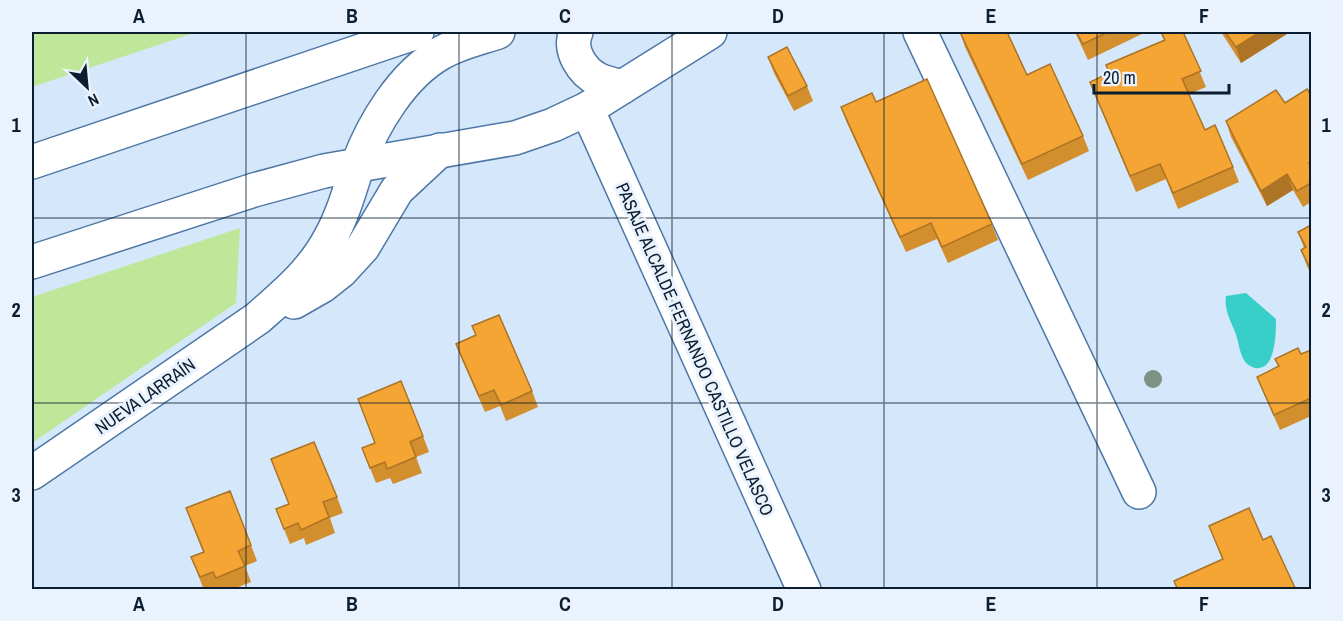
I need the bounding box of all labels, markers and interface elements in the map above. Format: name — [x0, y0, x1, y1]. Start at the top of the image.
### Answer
text: A — [133, 2, 145, 29]
text: B — [346, 2, 358, 29]
text: C — [559, 2, 571, 29]
text: D — [772, 2, 784, 29]
text: E — [986, 2, 997, 29]
text: F — [1199, 2, 1209, 29]
north arrow — [57, 57, 117, 117]
scale bar — [1094, 57, 1229, 95]
text: 20 m — [1103, 65, 1136, 90]
text: N — [84, 89, 103, 112]
text: 1 — [11, 111, 21, 138]
text: 1 — [1321, 111, 1331, 138]
street label: PASAJE ALCALDE FERNANDO CASTILLO VELASCO — [610, 178, 780, 520]
text: 2 — [11, 296, 21, 323]
text: 2 — [1321, 296, 1331, 323]
street label: NUEVA LARRAÍN — [90, 352, 200, 440]
text: 3 — [11, 481, 21, 508]
text: 3 — [1321, 481, 1331, 508]
text: A — [133, 590, 145, 617]
text: B — [346, 590, 358, 617]
text: C — [559, 590, 571, 617]
text: D — [772, 590, 784, 617]
text: E — [986, 590, 997, 617]
text: F — [1199, 590, 1209, 617]

